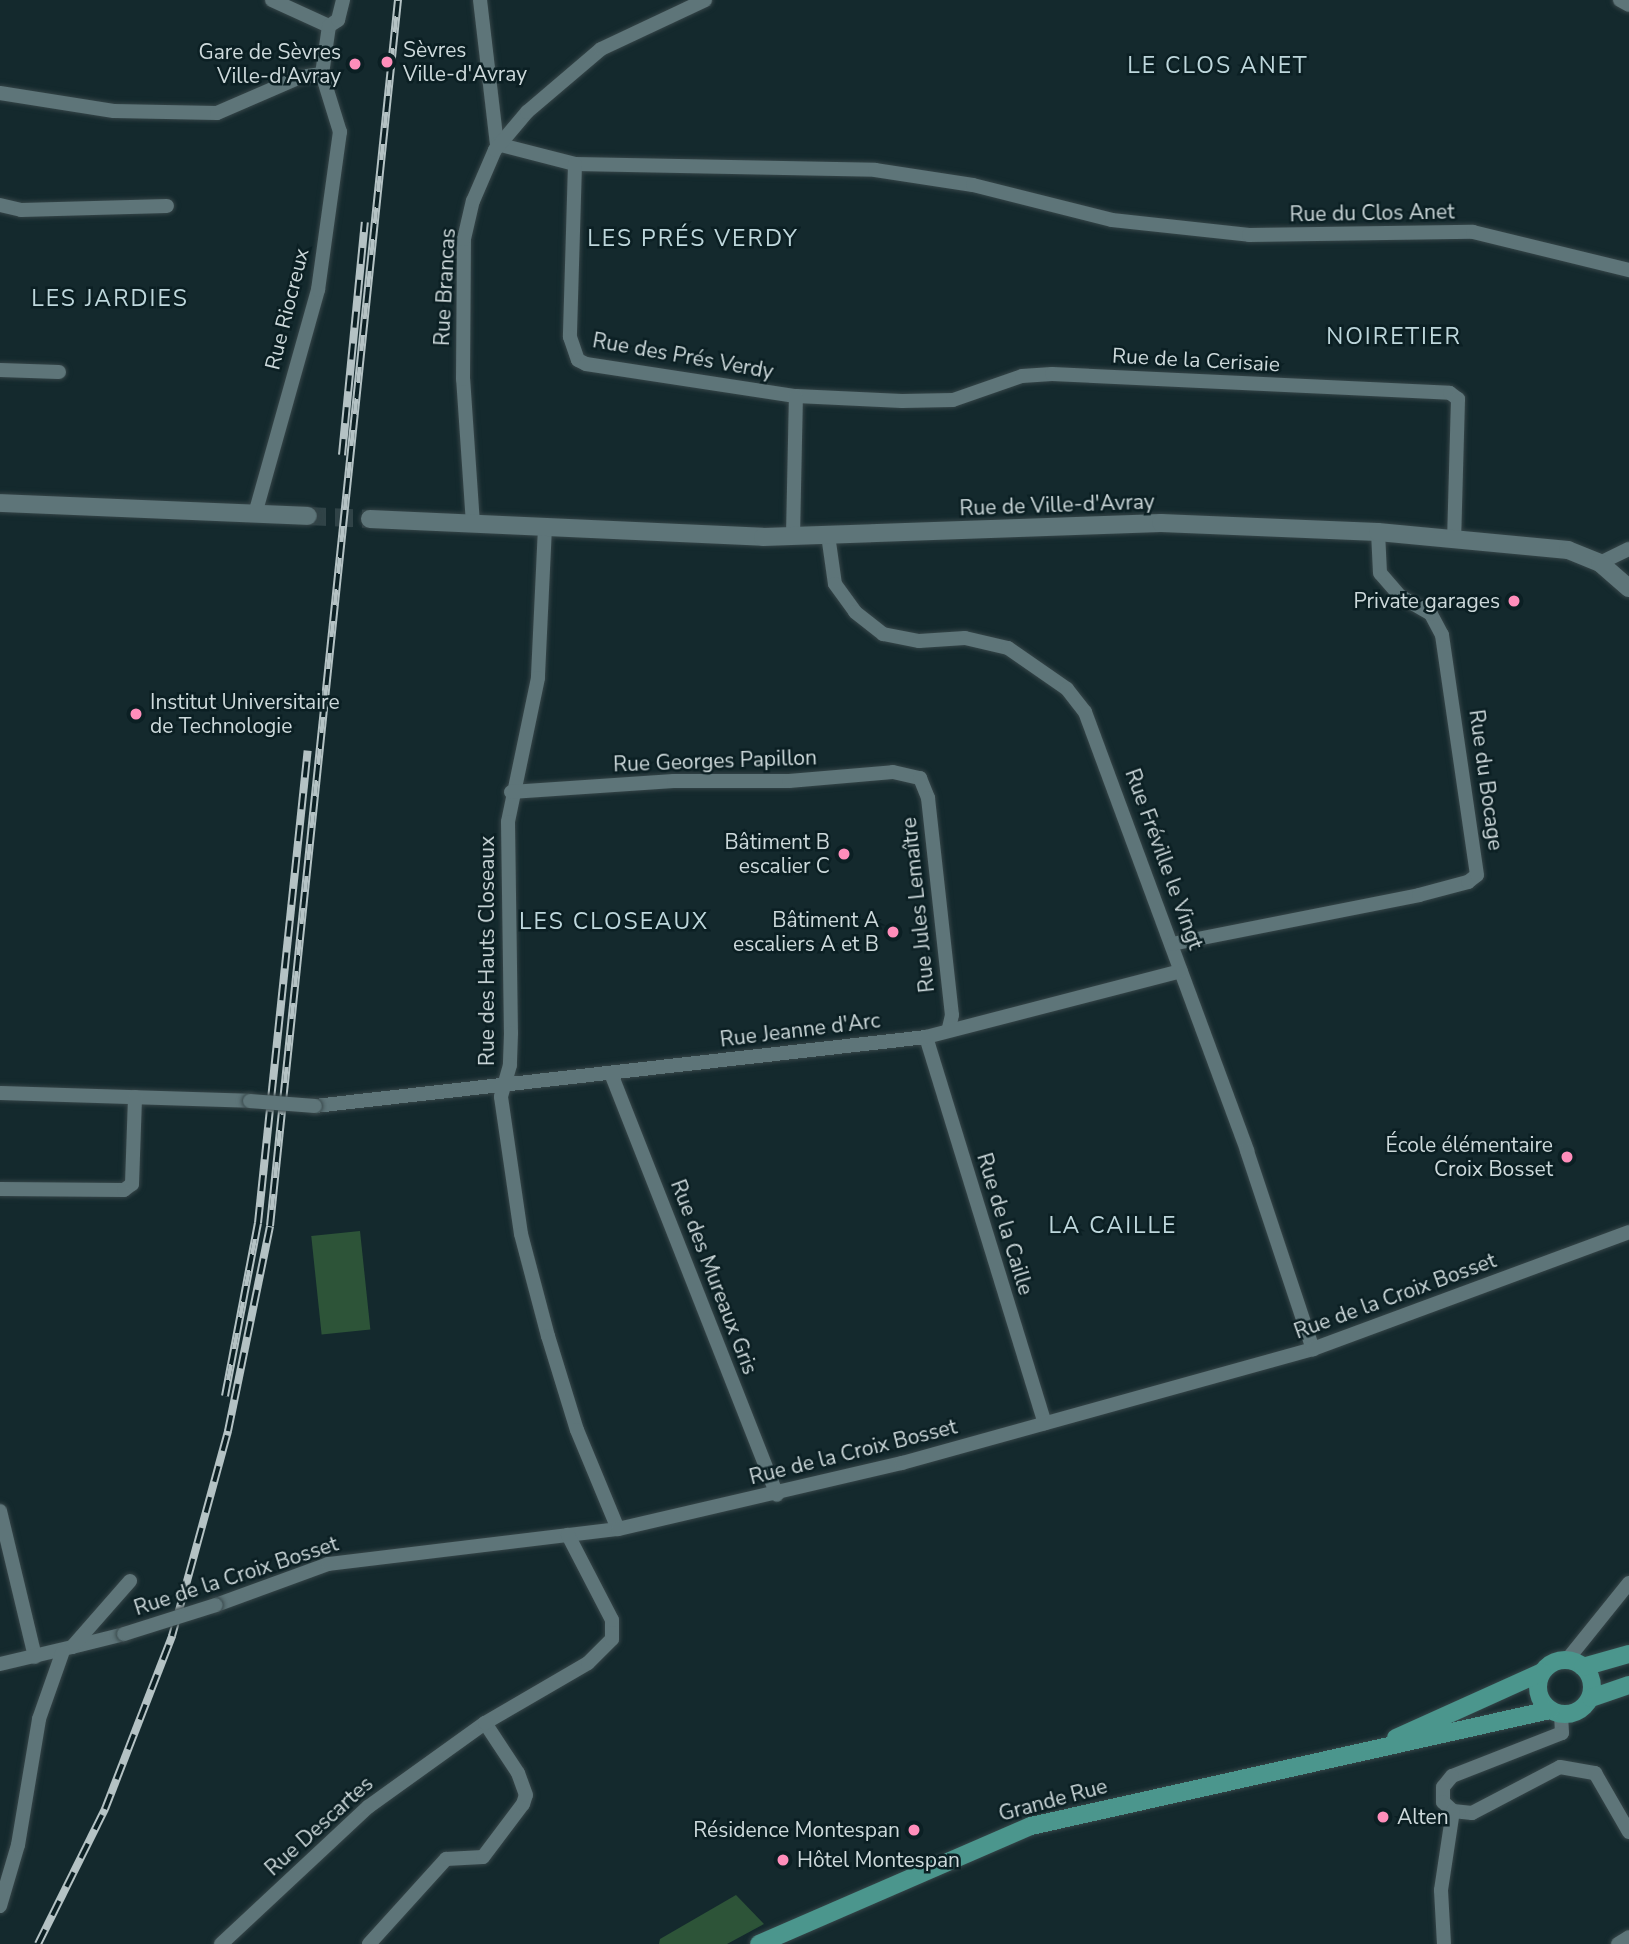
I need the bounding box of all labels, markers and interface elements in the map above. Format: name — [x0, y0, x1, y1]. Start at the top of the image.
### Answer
place label: Sèvres Ville-d'Avray — [403, 37, 527, 87]
place label: Gare de Sèvres Ville-d'Avray — [198, 39, 341, 89]
marker: Sèvres Ville-d'Avray — [377, 52, 397, 72]
district label: LE CLOS ANET — [1129, 52, 1307, 80]
marker: Gare de Sèvres Ville-d'Avray — [347, 56, 363, 72]
street label: Rue du Clos Anet — [1289, 199, 1455, 227]
district label: LES PRÉS VERDY — [589, 225, 797, 253]
street label: Rue Brancas — [429, 227, 461, 347]
street label: Rue Riocreux — [260, 246, 314, 372]
district label: LES JARDIES — [33, 285, 187, 313]
district label: NOIRETIER — [1327, 323, 1461, 351]
street label: Rue des Prés Verdy — [591, 328, 775, 384]
street label: Rue de la Cerisaie — [1111, 343, 1281, 377]
street label: Rue de Ville-d'Avray — [959, 489, 1155, 521]
place label: Private garages — [1353, 588, 1500, 614]
marker: Private garages — [1506, 593, 1522, 609]
place label: Institut Universitaire de Technologie — [150, 689, 340, 739]
marker: Institut Universitaire de Technologie — [128, 706, 144, 722]
street label: Rue du Bocage — [1464, 708, 1508, 852]
street label: Rue Georges Papillon — [613, 745, 817, 777]
street label: Rue Fréville le Vingt — [1120, 765, 1208, 953]
street label: Rue Jules Lemaître — [896, 816, 940, 994]
place label: Bâtiment B escalier C — [724, 829, 830, 879]
street label: Rue des Hauts Closeaux — [474, 836, 500, 1066]
marker: Bâtiment B escalier C — [836, 846, 852, 862]
place label: Bâtiment A escaliers A et B — [733, 907, 879, 957]
district label: LES CLOSEAUX — [521, 908, 707, 936]
marker: Bâtiment A escaliers A et B — [885, 924, 901, 940]
street label: Rue Jeanne d'Arc — [718, 1008, 882, 1052]
place label: École élémentaire Croix Bosset — [1386, 1132, 1553, 1182]
marker: École élémentaire Croix Bosset — [1559, 1149, 1575, 1165]
street label: Rue de la Caille — [971, 1150, 1039, 1298]
street label: Rue des Mureaux Gris — [665, 1176, 763, 1378]
district label: LA CAILLE — [1050, 1212, 1176, 1240]
street label: Rue de la Croix Bosset — [1291, 1248, 1499, 1344]
street label: Rue de la Croix Bosset — [747, 1414, 959, 1490]
street label: Rue de la Croix Bosset — [131, 1531, 341, 1621]
street label: Rue Descartes — [260, 1771, 378, 1881]
street label: Grande Rue — [996, 1773, 1110, 1827]
place label: Alten — [1397, 1804, 1449, 1830]
marker: Alten — [1375, 1809, 1391, 1825]
place label: Résidence Montespan — [693, 1817, 900, 1843]
marker: Résidence Montespan — [906, 1822, 922, 1838]
place label: Hôtel Montespan — [797, 1847, 960, 1873]
marker: Hôtel Montespan — [775, 1852, 791, 1868]

